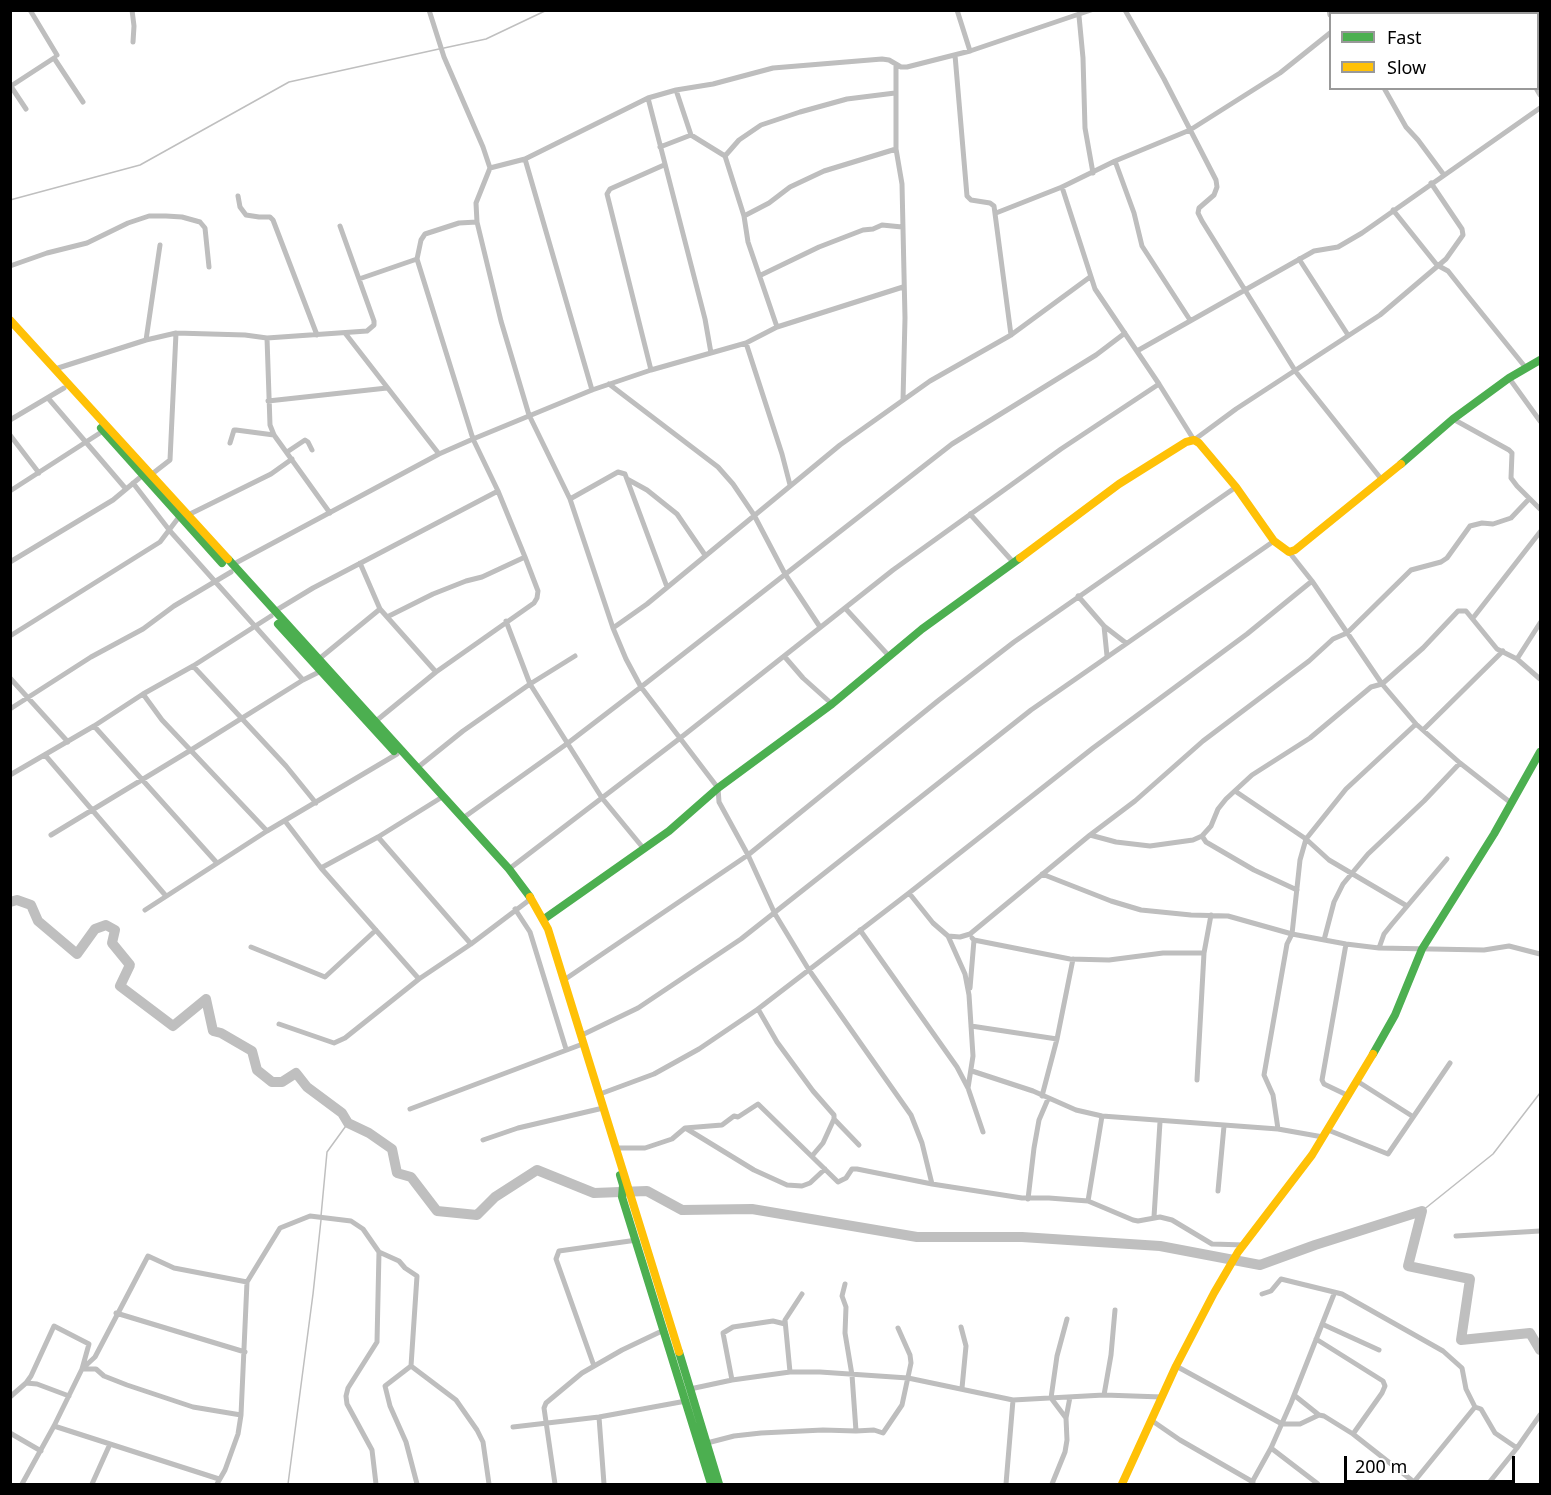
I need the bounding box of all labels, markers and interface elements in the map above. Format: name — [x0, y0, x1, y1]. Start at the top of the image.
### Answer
legend — [1329, 12, 1539, 90]
text: Fast — [1387, 25, 1422, 49]
text: Slow — [1387, 55, 1426, 79]
scale bar — [1347, 1444, 1518, 1482]
text: 200 m — [1355, 1454, 1407, 1478]

